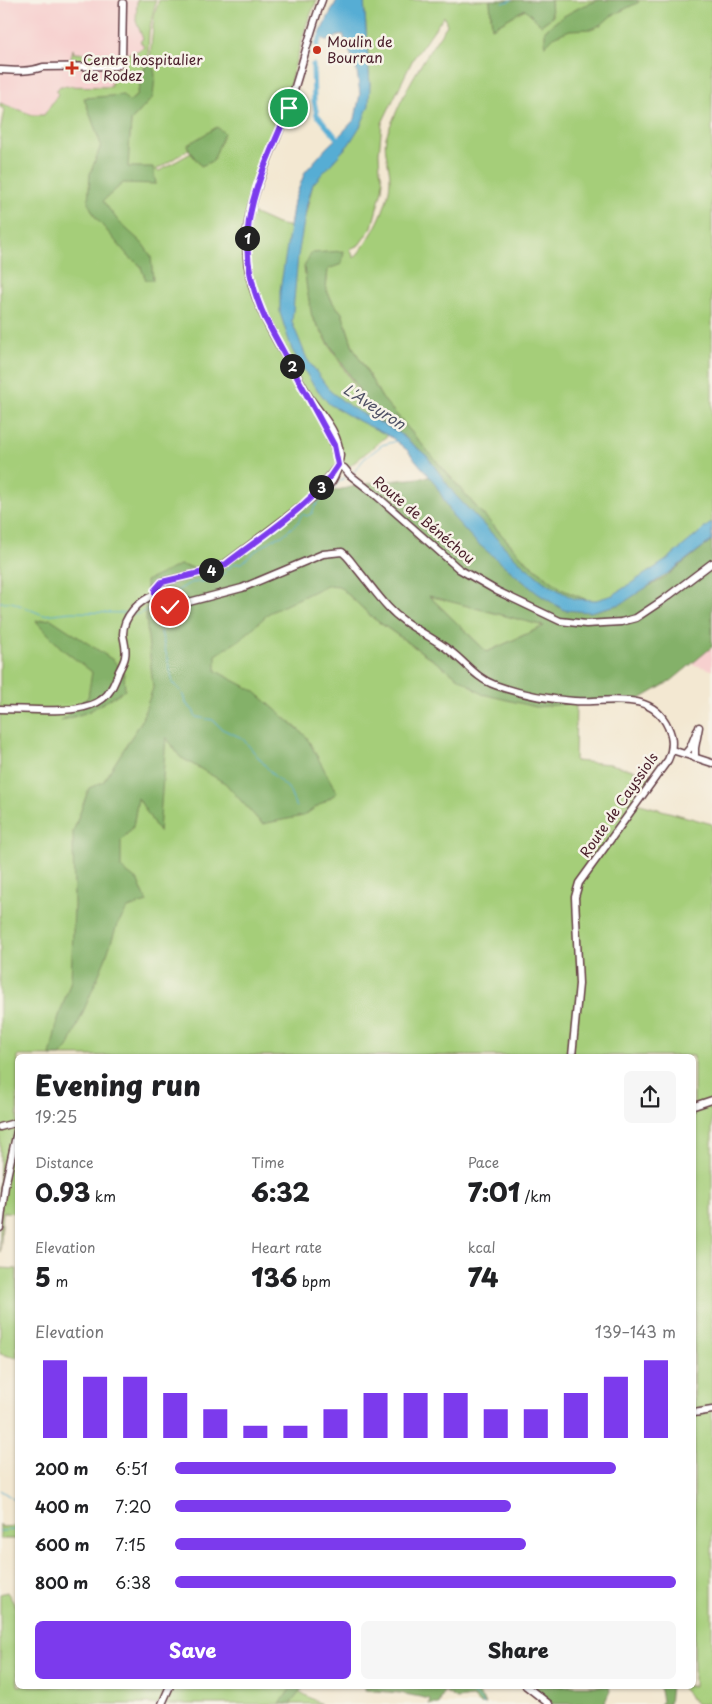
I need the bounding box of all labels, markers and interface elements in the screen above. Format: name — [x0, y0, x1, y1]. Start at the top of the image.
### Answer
place label: Moulin de Bourran — [327, 31, 393, 68]
marker: Moulin de Bourran — [311, 44, 323, 56]
place label: Centre hospitalier de Rodez — [83, 49, 203, 86]
marker: Centre hospitalier de Rodez — [65, 61, 79, 75]
pin — [268, 87, 310, 129]
icon: arrive — [275, 94, 303, 122]
pin: 1 — [234, 226, 260, 250]
text: 1 — [244, 228, 251, 249]
pin: 2 — [280, 354, 304, 378]
text: 2 — [288, 356, 297, 377]
water label: L'Aveyron — [339, 377, 411, 435]
street label: Route de Bénéchou — [369, 471, 480, 569]
pin: 3 — [308, 474, 334, 500]
text: 3 — [317, 477, 326, 498]
pin: 4 — [198, 558, 224, 582]
text: 4 — [207, 560, 216, 581]
pin — [149, 586, 191, 628]
icon: check — [156, 593, 184, 621]
street label: Route de Cayssiols — [574, 748, 663, 862]
text: Evening run — [35, 1063, 201, 1106]
button: share — [624, 1071, 676, 1123]
text: 19:25 — [35, 1104, 77, 1128]
text: Distance — [35, 1152, 94, 1173]
text: Time — [251, 1152, 284, 1173]
text: Pace — [468, 1152, 499, 1173]
text: 0.93 — [35, 1173, 90, 1211]
text: 6:32 — [251, 1173, 310, 1211]
text: 7:01 — [468, 1173, 520, 1211]
text: km — [90, 1186, 116, 1207]
text: /km — [520, 1186, 551, 1207]
text: Elevation — [35, 1237, 95, 1258]
text: Heart rate — [251, 1237, 322, 1258]
text: kcal — [468, 1237, 496, 1258]
text: 5 — [35, 1258, 51, 1296]
text: 136 — [251, 1258, 297, 1296]
text: 74 — [468, 1258, 498, 1296]
text: m — [51, 1271, 68, 1292]
text: bpm — [297, 1271, 331, 1292]
text: Elevation — [35, 1319, 104, 1343]
text: 139–143 m — [595, 1319, 676, 1343]
text: 200 m — [35, 1456, 89, 1480]
text: 6:51 — [115, 1456, 148, 1480]
text: 400 m — [35, 1494, 89, 1518]
text: 7:20 — [115, 1494, 151, 1518]
text: 600 m — [35, 1532, 89, 1556]
text: 7:15 — [115, 1532, 146, 1556]
text: 800 m — [35, 1570, 88, 1594]
text: 6:38 — [115, 1570, 151, 1594]
button: Save — [35, 1621, 351, 1679]
button: Share — [361, 1621, 676, 1679]

